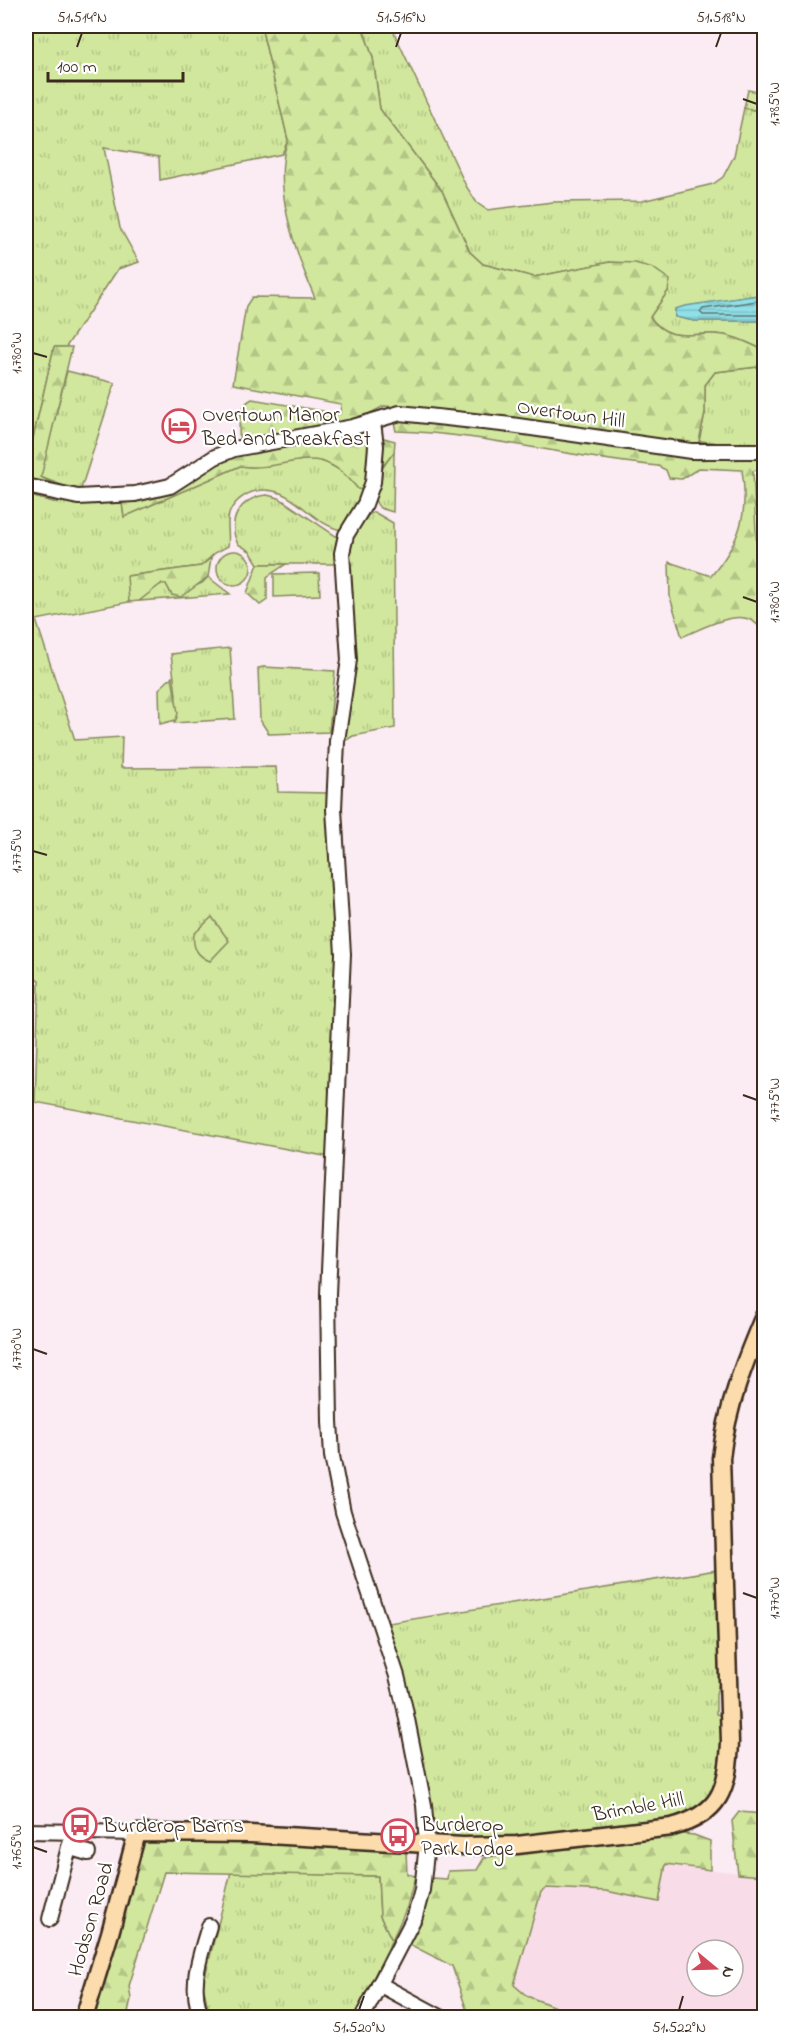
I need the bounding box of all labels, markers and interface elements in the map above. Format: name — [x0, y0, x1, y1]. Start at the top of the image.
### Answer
text: 51.514°N — [57, 7, 107, 29]
text: 51.516°N — [376, 7, 426, 29]
text: 51.518°N — [696, 7, 746, 29]
scale bar — [48, 45, 183, 83]
text: 100 m — [57, 55, 97, 81]
text: 1.785°W — [764, 82, 786, 126]
text: 1.780°W — [6, 332, 28, 374]
street label: Overtown Hill — [515, 393, 627, 437]
place label: Overtown Manor Bed and Breakfast — [201, 401, 371, 455]
hotel icon: Overtown Manor Bed and Breakfast — [161, 408, 197, 444]
text: 1.780°W — [764, 581, 786, 623]
text: 1.775°W — [6, 829, 28, 873]
text: 1.775°W — [764, 1078, 786, 1122]
text: 1.770°W — [6, 1328, 28, 1370]
text: 1.770°W — [764, 1577, 786, 1619]
street label: Brimble Hill — [589, 1785, 686, 1831]
bus stop icon: Burderop Barns — [62, 1807, 98, 1843]
place label: Burderop Park Lodge — [420, 1811, 514, 1867]
place label: Burderop Barns — [102, 1812, 244, 1842]
bus stop icon: Burderop Park Lodge — [380, 1818, 416, 1854]
text: 1.765°W — [6, 1825, 28, 1869]
street label: Hodson Road — [61, 1859, 123, 1980]
north arrow — [685, 1938, 745, 1998]
text: N — [714, 1963, 740, 1981]
text: 51.520°N — [332, 2017, 386, 2039]
text: 51.522°N — [652, 2017, 706, 2039]

